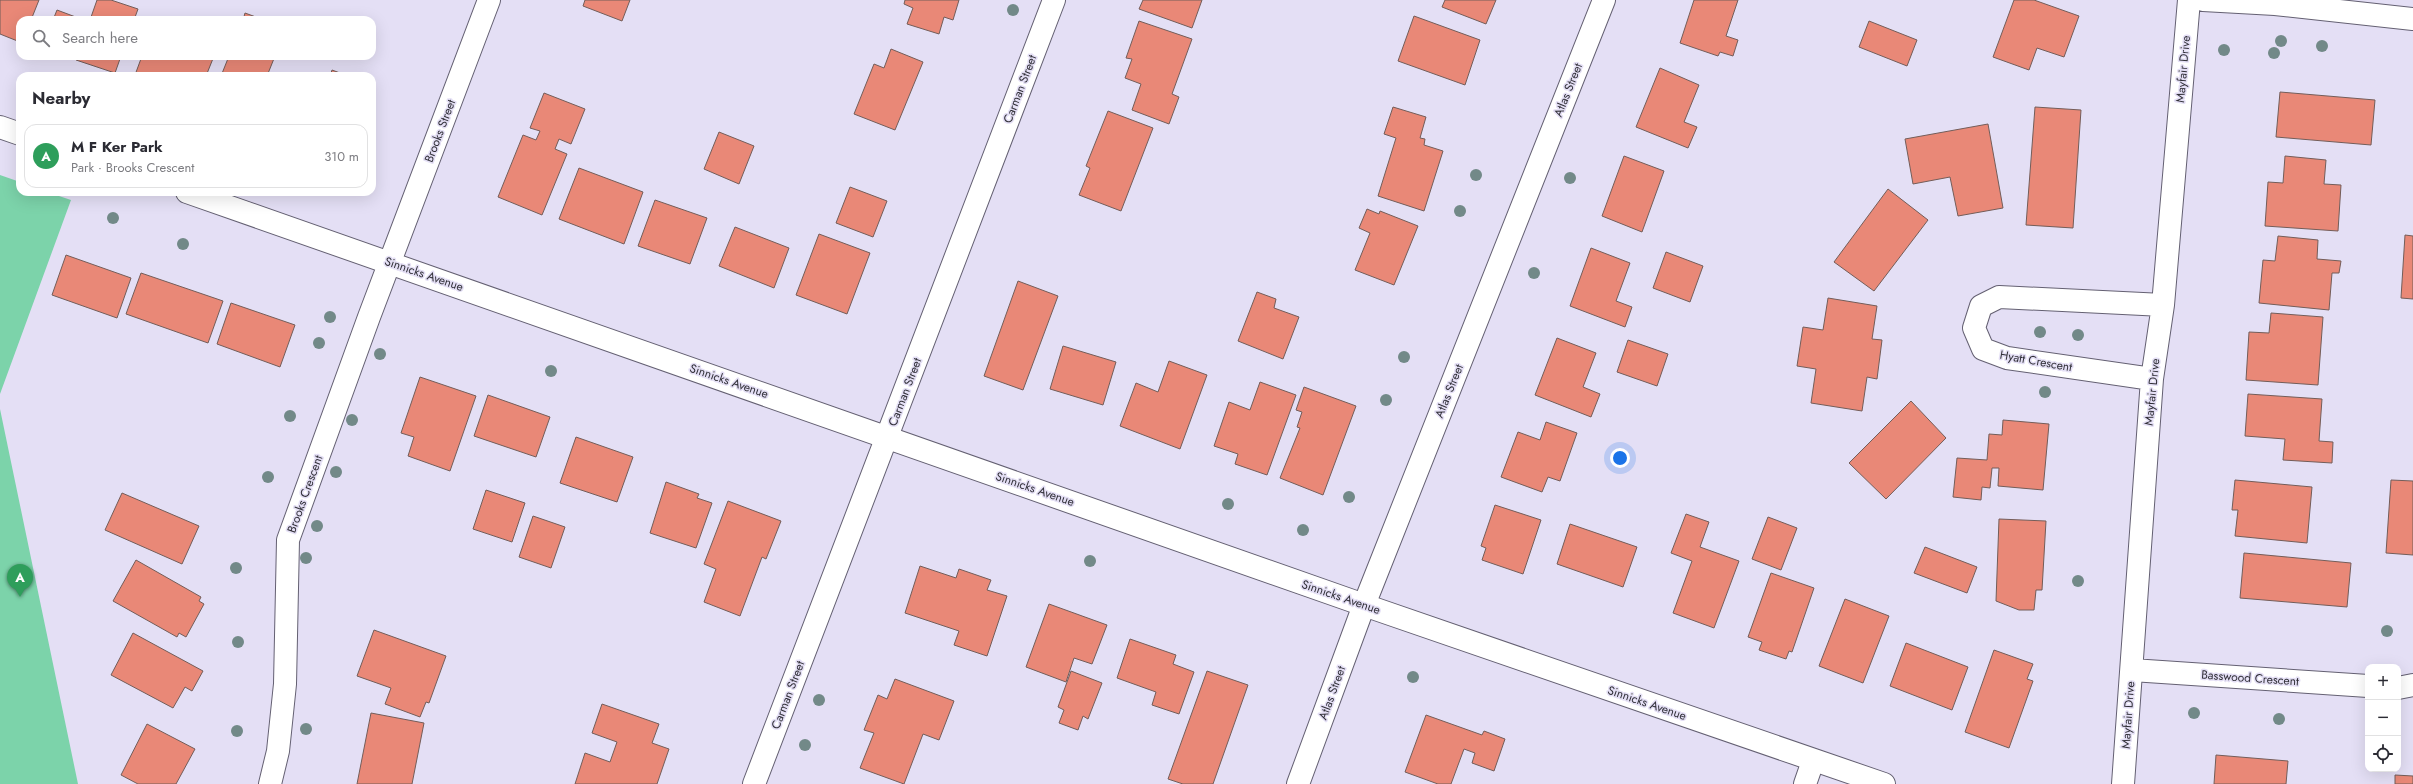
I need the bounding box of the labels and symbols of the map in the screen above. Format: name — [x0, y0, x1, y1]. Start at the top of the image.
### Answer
street label: Mayfair Drive — [2171, 35, 2195, 103]
street label: Carman Street — [999, 52, 1041, 126]
street label: Atlas Street — [1549, 60, 1587, 120]
street label: Brooks Street — [420, 97, 460, 165]
street label: Sinnicks Avenue — [382, 252, 466, 296]
street label: Hyatt Crescent — [1998, 346, 2074, 376]
street label: Carman Street — [884, 355, 926, 429]
street label: Mayfair Drive — [2140, 358, 2164, 426]
street label: Sinnicks Avenue — [687, 359, 771, 403]
street label: Atlas Street — [1430, 361, 1468, 421]
your location — [1610, 448, 1630, 468]
street label: Brooks Crescent — [283, 452, 327, 535]
street label: Sinnicks Avenue — [993, 467, 1077, 511]
pin: A — [7, 564, 33, 597]
street label: Sinnicks Avenue — [1299, 575, 1383, 619]
street label: Carman Street — [767, 658, 809, 732]
street label: Atlas Street — [1314, 663, 1350, 723]
street label: Basswood Crescent — [2201, 666, 2300, 690]
street label: Sinnicks Avenue — [1605, 681, 1689, 725]
street label: Mayfair Drive — [2117, 681, 2139, 749]

